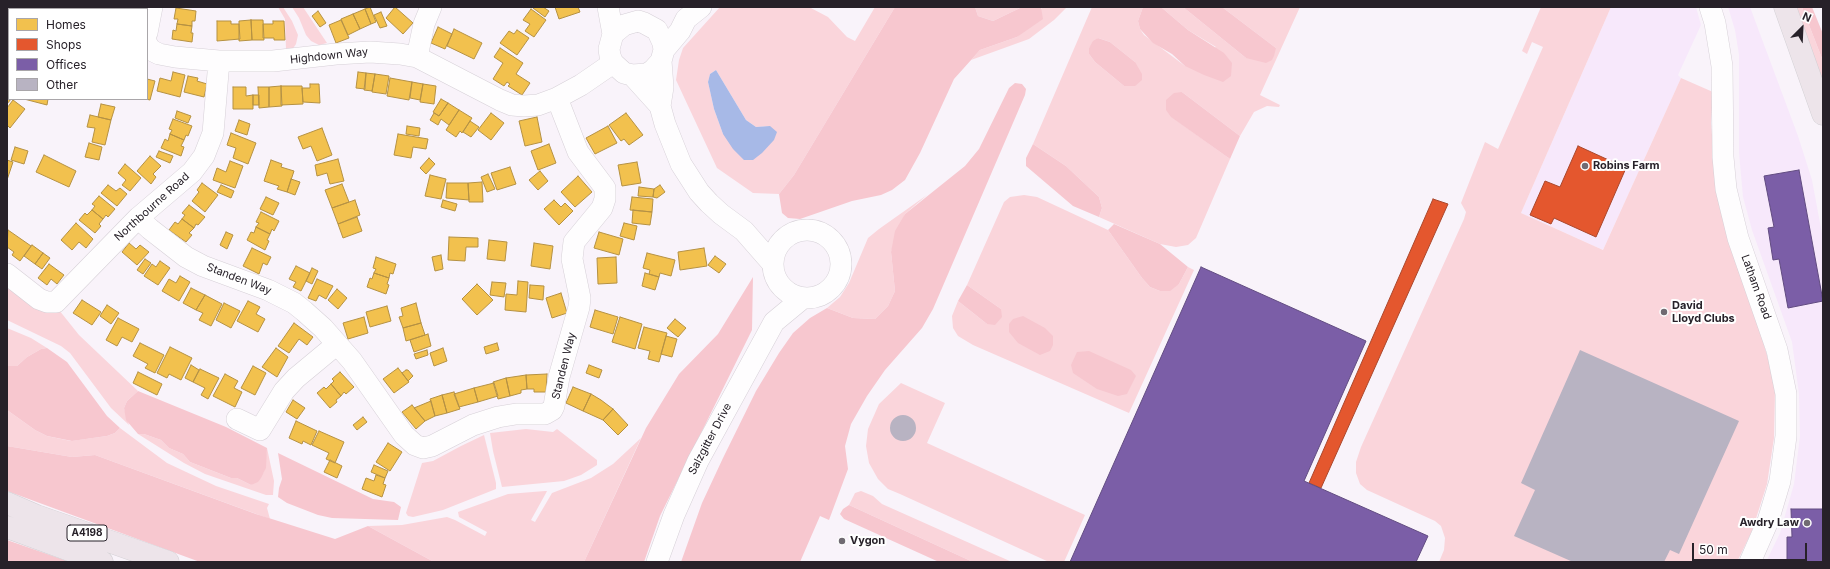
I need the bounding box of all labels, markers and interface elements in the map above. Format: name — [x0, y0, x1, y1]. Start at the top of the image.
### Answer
legend — [8, 8, 148, 100]
north arrow — [1782, 8, 1822, 48]
text: N — [1800, 9, 1814, 25]
text: Homes — [46, 17, 86, 32]
text: Shops — [46, 37, 82, 52]
street label: Highdown Way — [289, 45, 369, 67]
text: Offices — [46, 57, 87, 72]
text: Other — [46, 77, 78, 92]
place label: Robins Farm — [1593, 159, 1660, 173]
marker: Robins Farm — [1580, 161, 1590, 171]
street label: Northbourne Road — [112, 170, 192, 244]
street label: Latham Road — [1738, 253, 1774, 321]
street label: Standen Way — [205, 261, 273, 297]
place label: David Lloyd Clubs — [1672, 299, 1735, 325]
marker: David Lloyd Clubs — [1659, 307, 1669, 317]
street label: Standen Way — [549, 331, 579, 401]
street label: Salzgitter Drive — [686, 401, 734, 477]
place label: Awdry Law — [1740, 516, 1799, 530]
marker: Awdry Law — [1802, 518, 1812, 528]
road number: A4198 — [67, 525, 107, 541]
place label: Vygon — [850, 534, 885, 548]
scale bar — [1694, 535, 1809, 561]
marker: Vygon — [837, 536, 847, 546]
text: 50 m — [1699, 542, 1728, 557]

